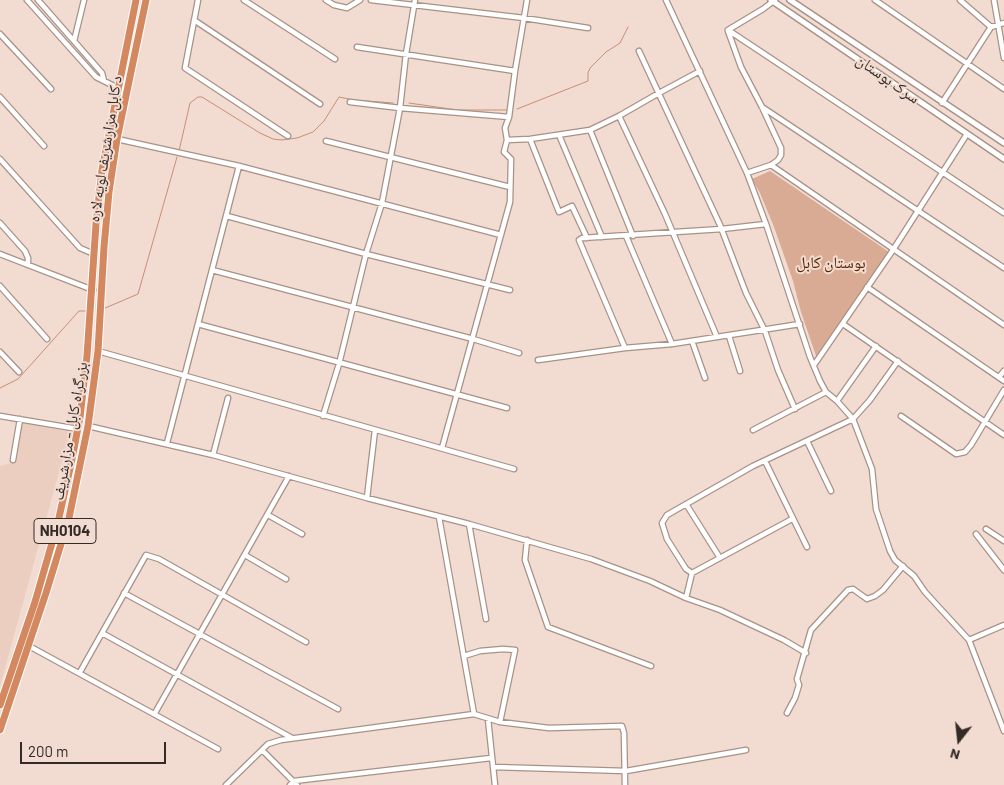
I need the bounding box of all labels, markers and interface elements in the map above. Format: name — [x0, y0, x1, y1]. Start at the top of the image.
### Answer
street label: سرک بوستان — [852, 50, 924, 108]
street label: د کابل مزارشریف لویه لاره — [84, 74, 126, 224]
park label: بوستان کابل — [796, 253, 866, 273]
street label: بزرگراه کابل - مزارشریف — [48, 360, 92, 502]
road number: NH0104 — [34, 518, 96, 544]
north arrow — [934, 715, 984, 765]
scale bar — [22, 732, 169, 764]
text: 200 m — [28, 742, 68, 760]
text: N — [948, 745, 962, 764]

